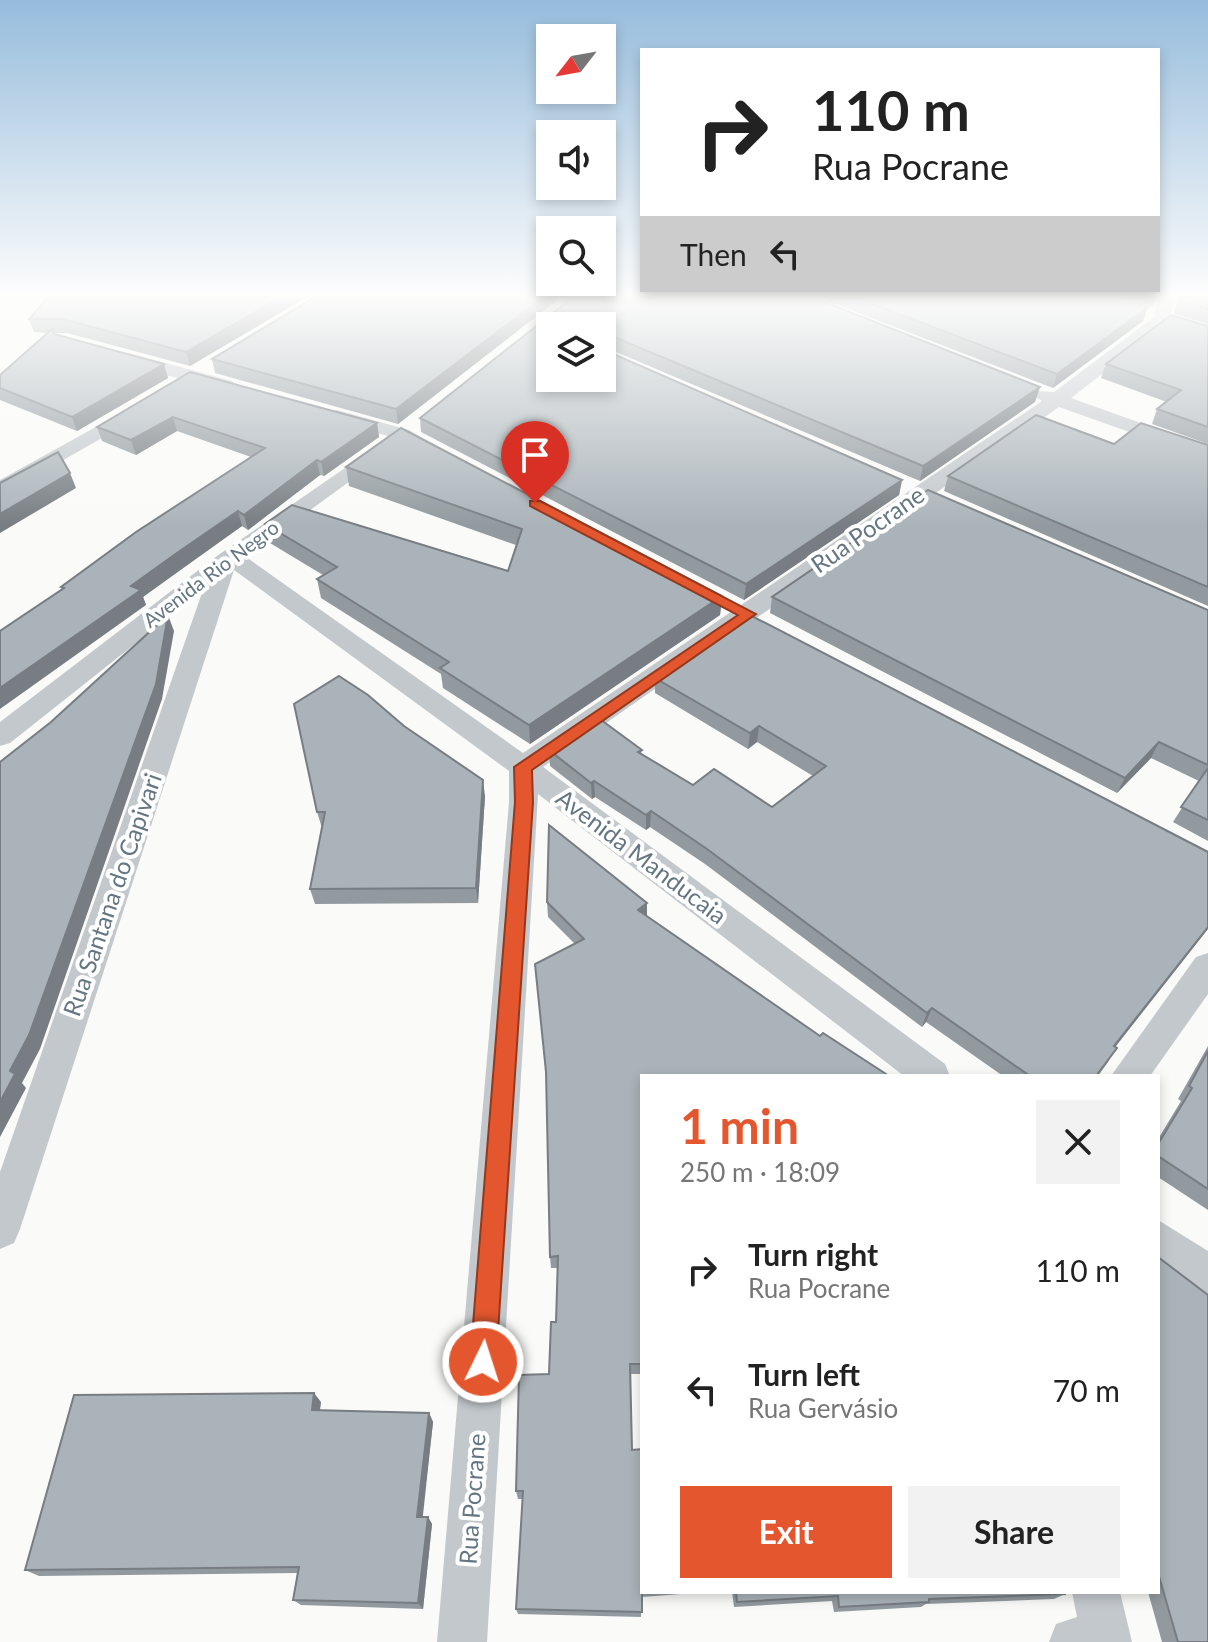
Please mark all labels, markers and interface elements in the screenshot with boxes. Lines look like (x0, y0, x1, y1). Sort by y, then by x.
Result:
north arrow (536, 24, 616, 104)
map controls (536, 24, 616, 392)
text: 110 m (812, 76, 970, 143)
icon: right (680, 80, 784, 184)
button: sound (536, 120, 616, 200)
text: Rua Pocrane (812, 144, 1009, 188)
button: search (536, 216, 616, 296)
icon: left (763, 232, 807, 276)
text: Then (680, 236, 747, 272)
button: layers (536, 312, 616, 392)
pin (501, 421, 569, 503)
icon: arrive (513, 433, 557, 477)
street label: Rua Pocrane (805, 479, 929, 578)
street label: Avenida Rio Negro (138, 514, 283, 632)
street label: Rua Santana do Capivari (56, 769, 167, 1020)
street label: Avenida Manducaia (551, 782, 733, 929)
text: 1 min (680, 1097, 799, 1154)
button: close (1036, 1100, 1120, 1184)
text: 250 m · 18:09 (680, 1156, 840, 1188)
text: Turn right (748, 1236, 878, 1272)
icon: right (680, 1248, 724, 1292)
text: 110 m (1035, 1252, 1120, 1288)
text: Rua Pocrane (748, 1272, 890, 1304)
position arrow (441, 1320, 525, 1404)
text: Turn left (748, 1356, 860, 1392)
icon: left (680, 1368, 724, 1412)
text: 70 m (1053, 1372, 1120, 1408)
text: Rua Gervásio (748, 1392, 898, 1424)
street label: Rua Pocrane (452, 1432, 491, 1565)
button: Exit (680, 1486, 892, 1578)
button: Share (908, 1486, 1120, 1578)

